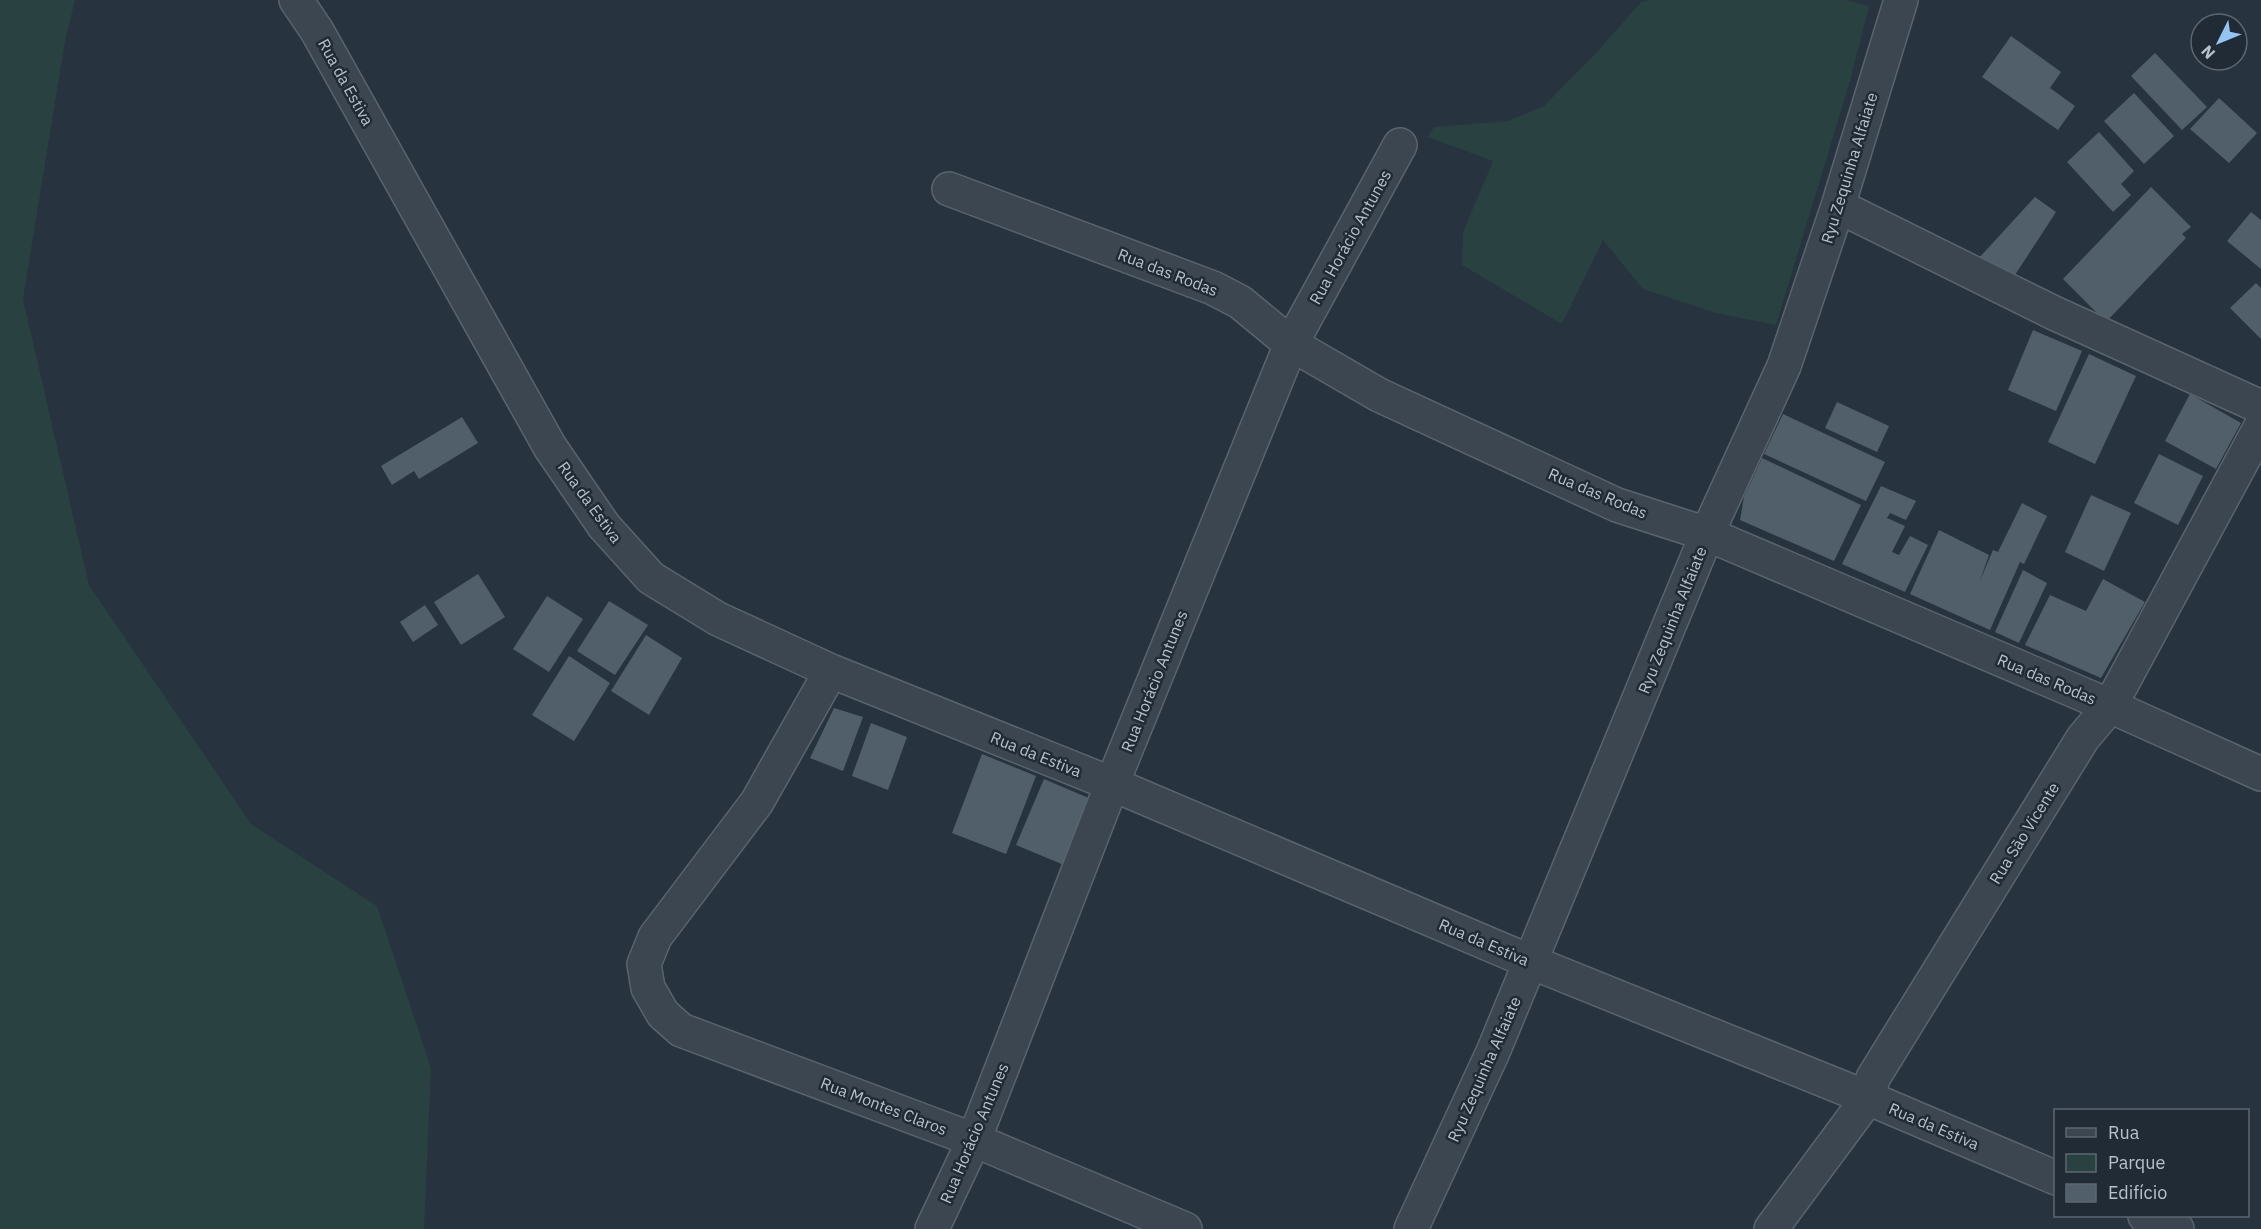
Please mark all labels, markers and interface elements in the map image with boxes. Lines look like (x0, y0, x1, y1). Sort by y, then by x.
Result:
north arrow (2189, 12, 2249, 72)
street label: Rua da Estiva (314, 35, 378, 129)
text: N (2197, 41, 2219, 63)
street label: Ryu Zequinha Alfaiate (1816, 90, 1882, 246)
street label: Rua Horácio Antunes (1305, 166, 1395, 308)
street label: Rua das Rodas (1115, 244, 1221, 300)
street label: Rua da Estiva (554, 457, 627, 547)
street label: Rua das Rodas (1545, 463, 1651, 523)
street label: Ryu Zequinha Alfaiate (1633, 543, 1711, 697)
street label: Rua Horácio Antunes (1116, 607, 1192, 755)
street label: Rua das Rodas (1994, 649, 2100, 709)
street label: Rua da Estiva (988, 727, 1085, 781)
street label: Rua São Vicente (1985, 778, 2063, 888)
street label: Rua da Estiva (1436, 914, 1533, 970)
street label: Ryu Zequinha Alfaiate (1443, 993, 1525, 1145)
street label: Rua Horácio Antunes (935, 1060, 1013, 1206)
street label: Rua Montes Claros (818, 1073, 950, 1139)
street label: Rua da Estiva (1886, 1098, 1983, 1154)
legend (2054, 1109, 2249, 1217)
text: Rua (2108, 1121, 2140, 1144)
text: Parque (2108, 1151, 2166, 1174)
text: Edifício (2108, 1181, 2167, 1204)

